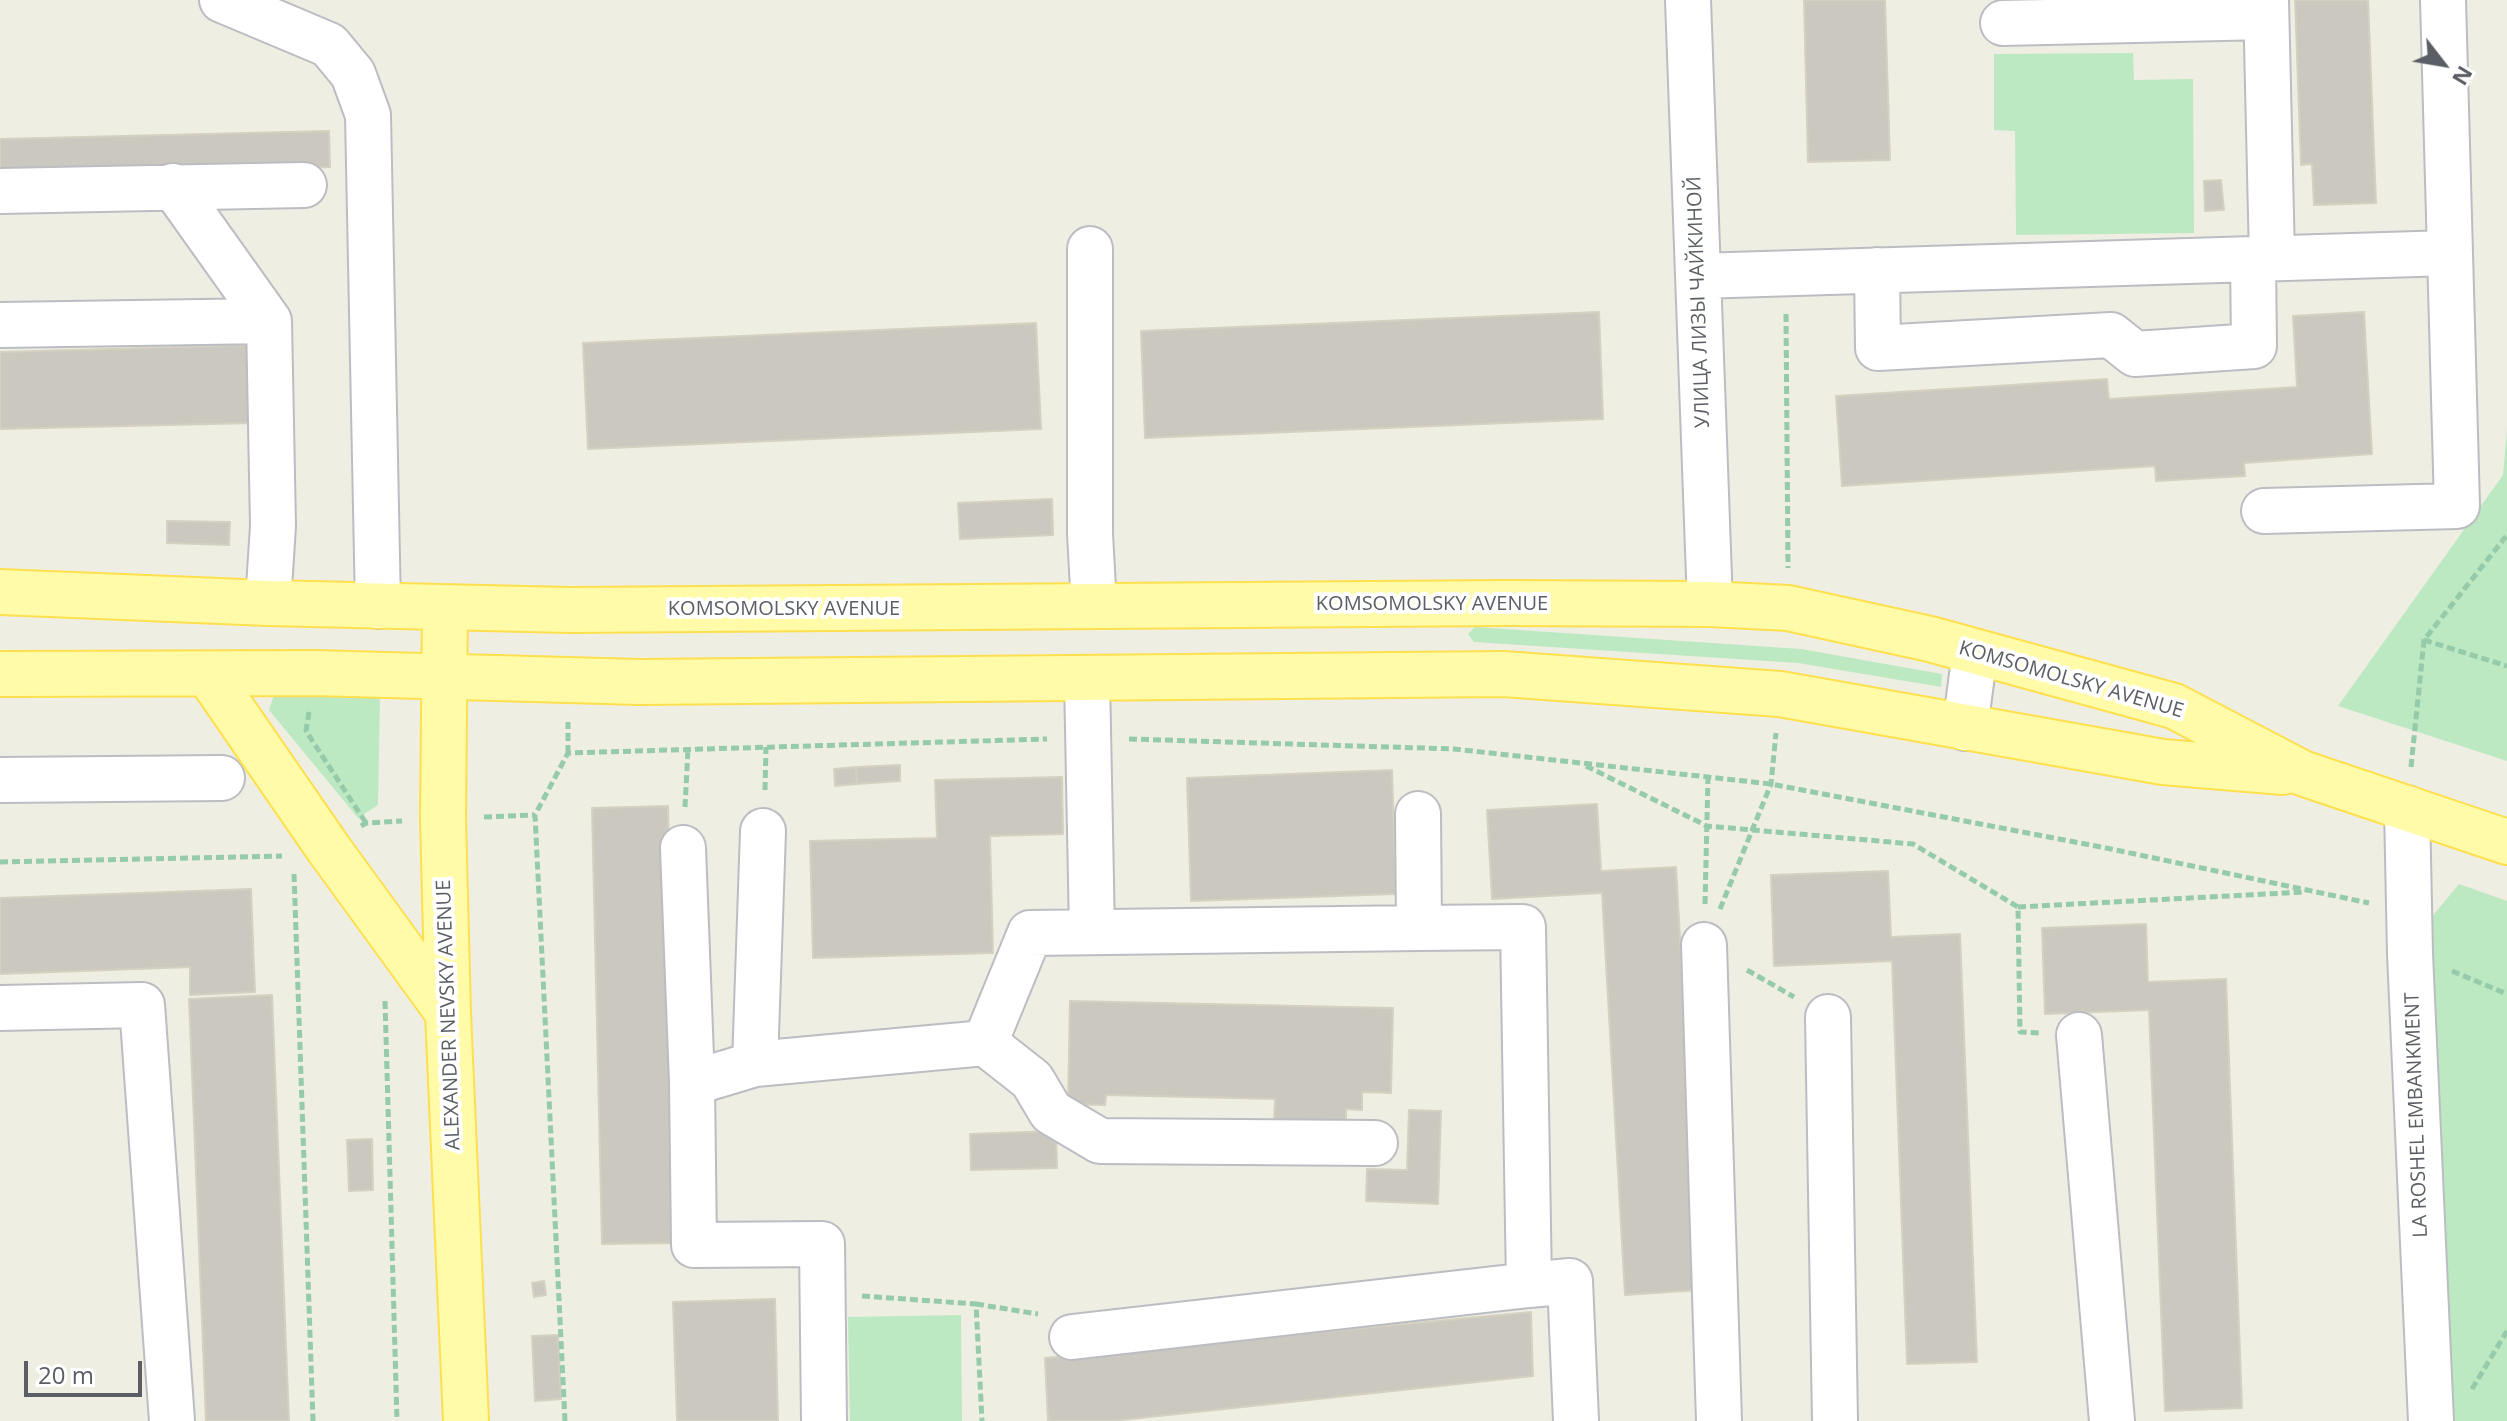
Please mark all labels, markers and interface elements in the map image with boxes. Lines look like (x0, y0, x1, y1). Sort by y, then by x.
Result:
north arrow (2403, 24, 2483, 104)
text: N (2446, 61, 2481, 92)
street label: УЛИЦА ЛИЗЫ ЧАЙКИНОЙ (1683, 176, 1715, 428)
street label: KOMSOMOLSKY AVENUE (1316, 592, 1548, 616)
street label: KOMSOMOLSKY AVENUE (668, 597, 900, 621)
street label: KOMSOMOLSKY AVENUE (1956, 636, 2186, 724)
street label: ALEXANDER NEVSKY AVENUE (432, 879, 466, 1151)
street label: LA ROSHEL EMBANKMENT (2401, 992, 2433, 1238)
scale bar (28, 1345, 146, 1395)
text: 20 m (38, 1358, 94, 1391)

